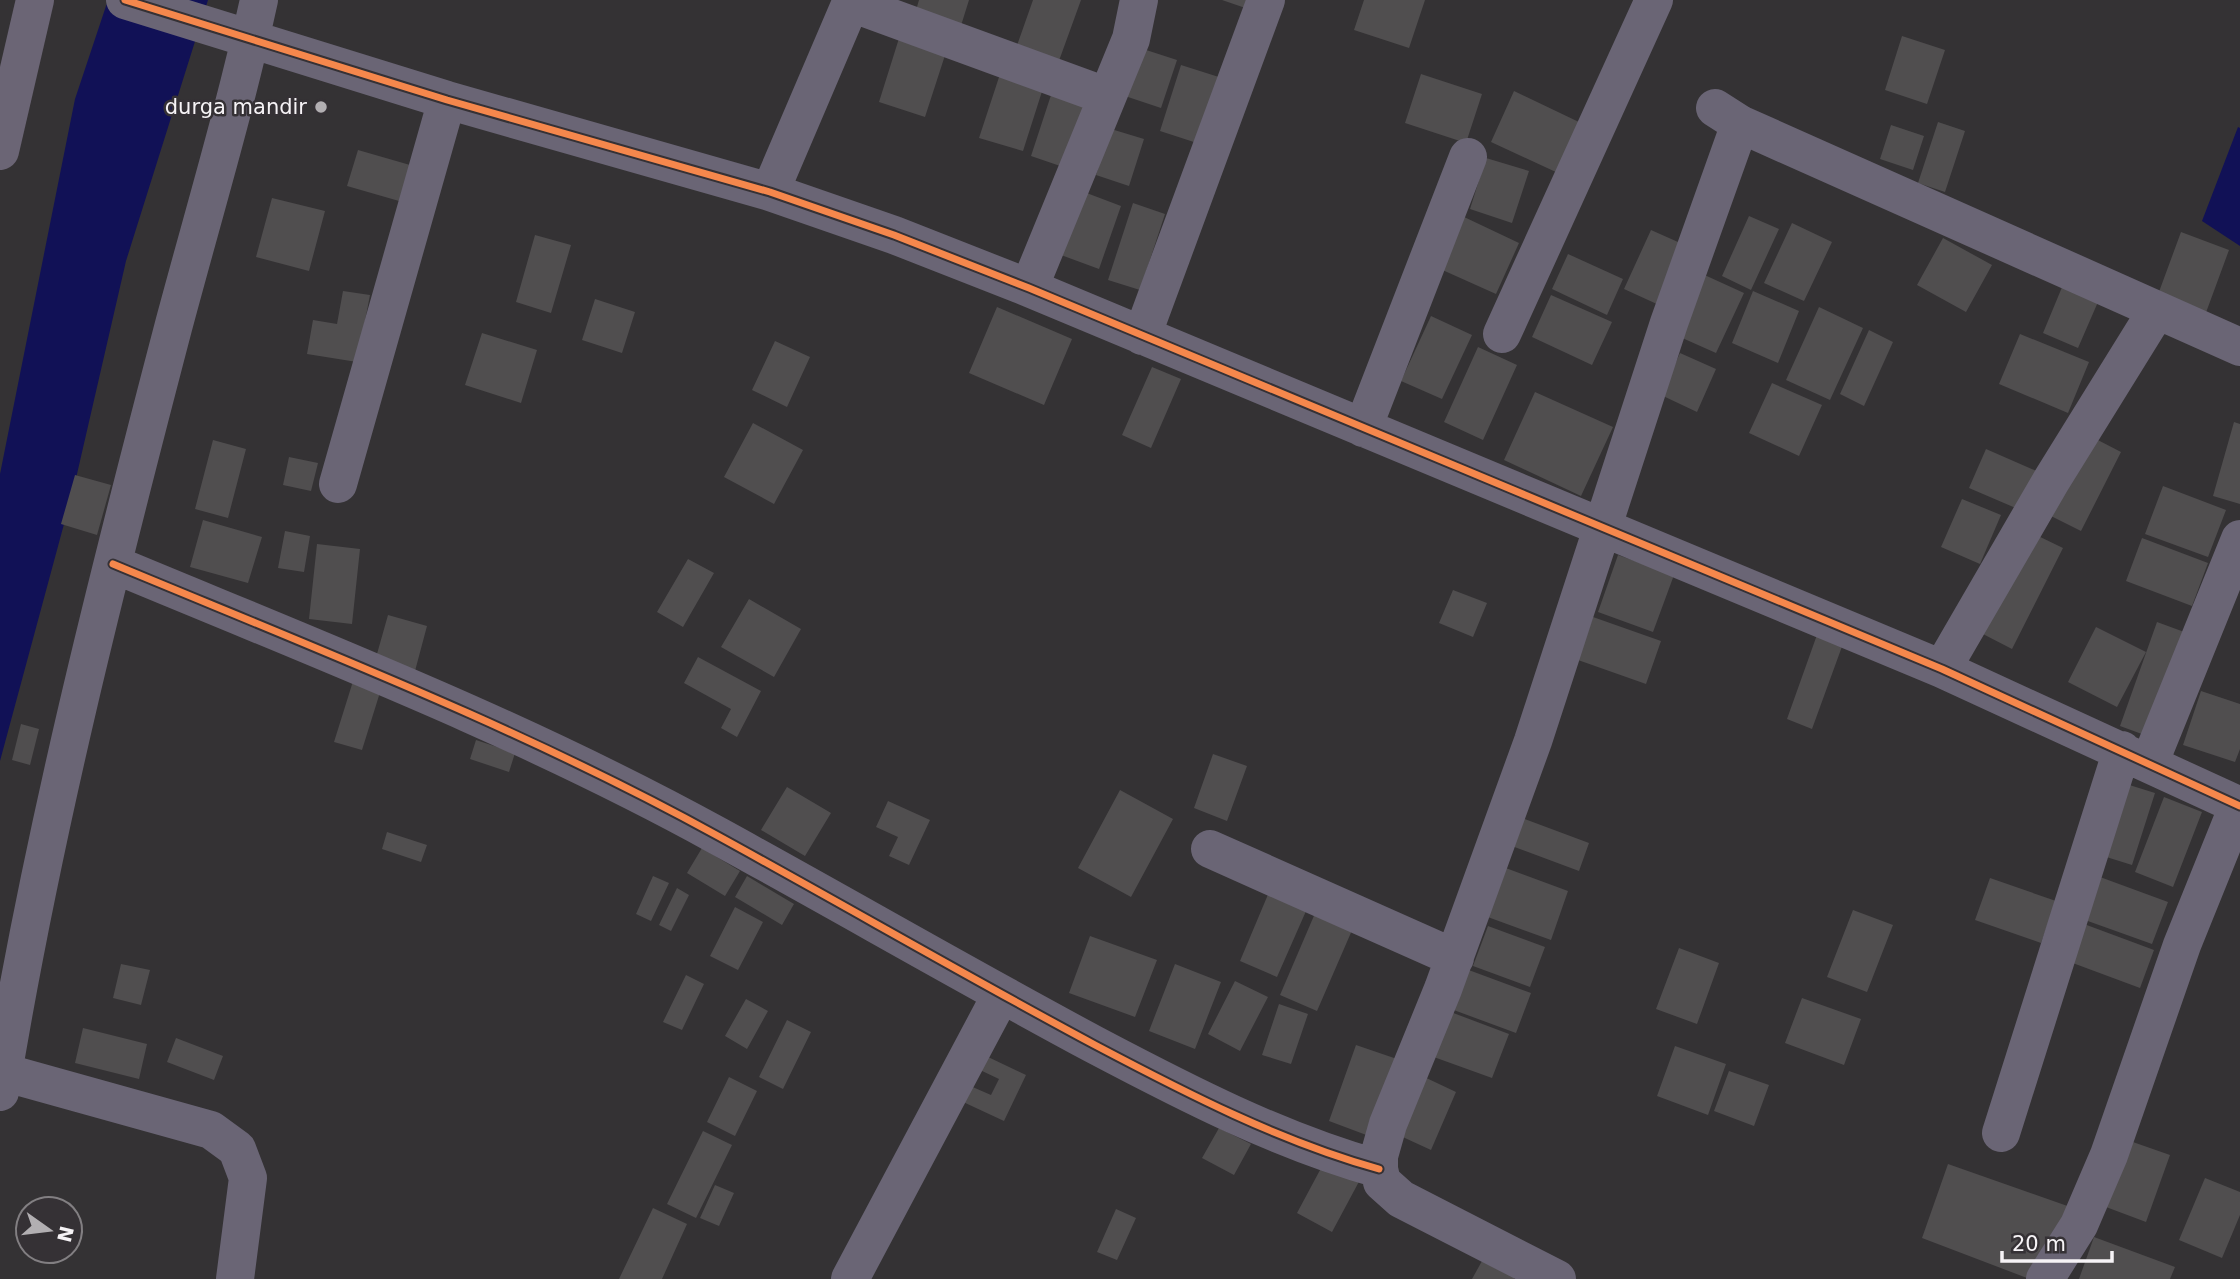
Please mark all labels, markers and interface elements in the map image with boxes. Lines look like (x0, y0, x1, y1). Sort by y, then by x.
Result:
place label: durga mandir (165, 95, 307, 119)
marker: durga mandir (313, 99, 329, 115)
north arrow (14, 1195, 84, 1265)
scale bar (2002, 1220, 2112, 1264)
text: N (53, 1224, 78, 1244)
text: 20 m (2012, 1232, 2066, 1256)

